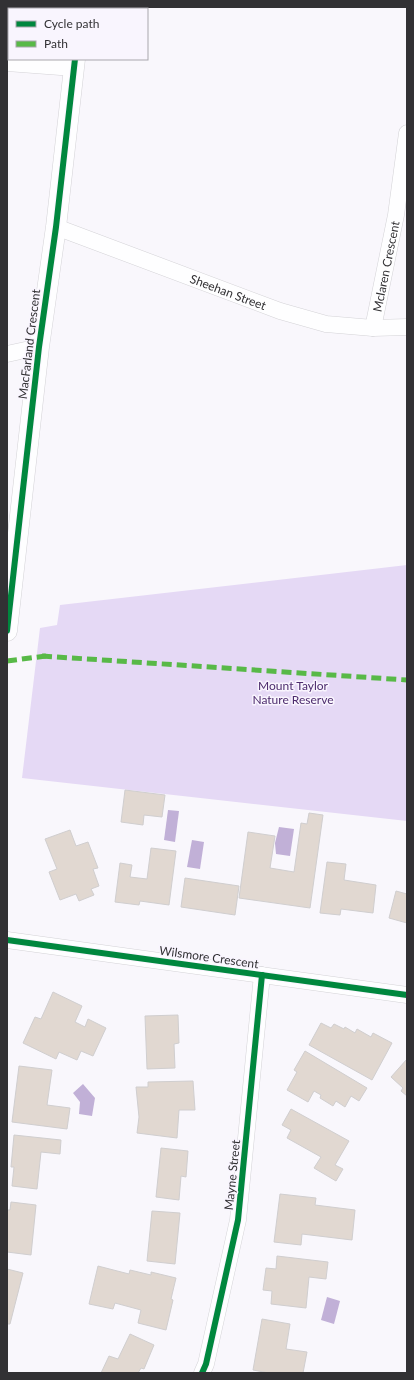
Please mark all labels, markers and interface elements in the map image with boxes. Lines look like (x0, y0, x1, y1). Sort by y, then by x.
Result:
legend (8, 8, 148, 60)
text: Cycle path (44, 16, 99, 31)
text: Path (44, 36, 68, 51)
street label: Mclaren Crescent (369, 219, 402, 313)
street label: Sheehan Street (188, 271, 269, 313)
street label: MacFarland Crescent (15, 287, 43, 400)
park label: Mount Taylor Nature Reserve (252, 678, 334, 707)
street label: Wilsmore Crescent (158, 943, 260, 971)
street label: Mayne Street (221, 1138, 243, 1211)

